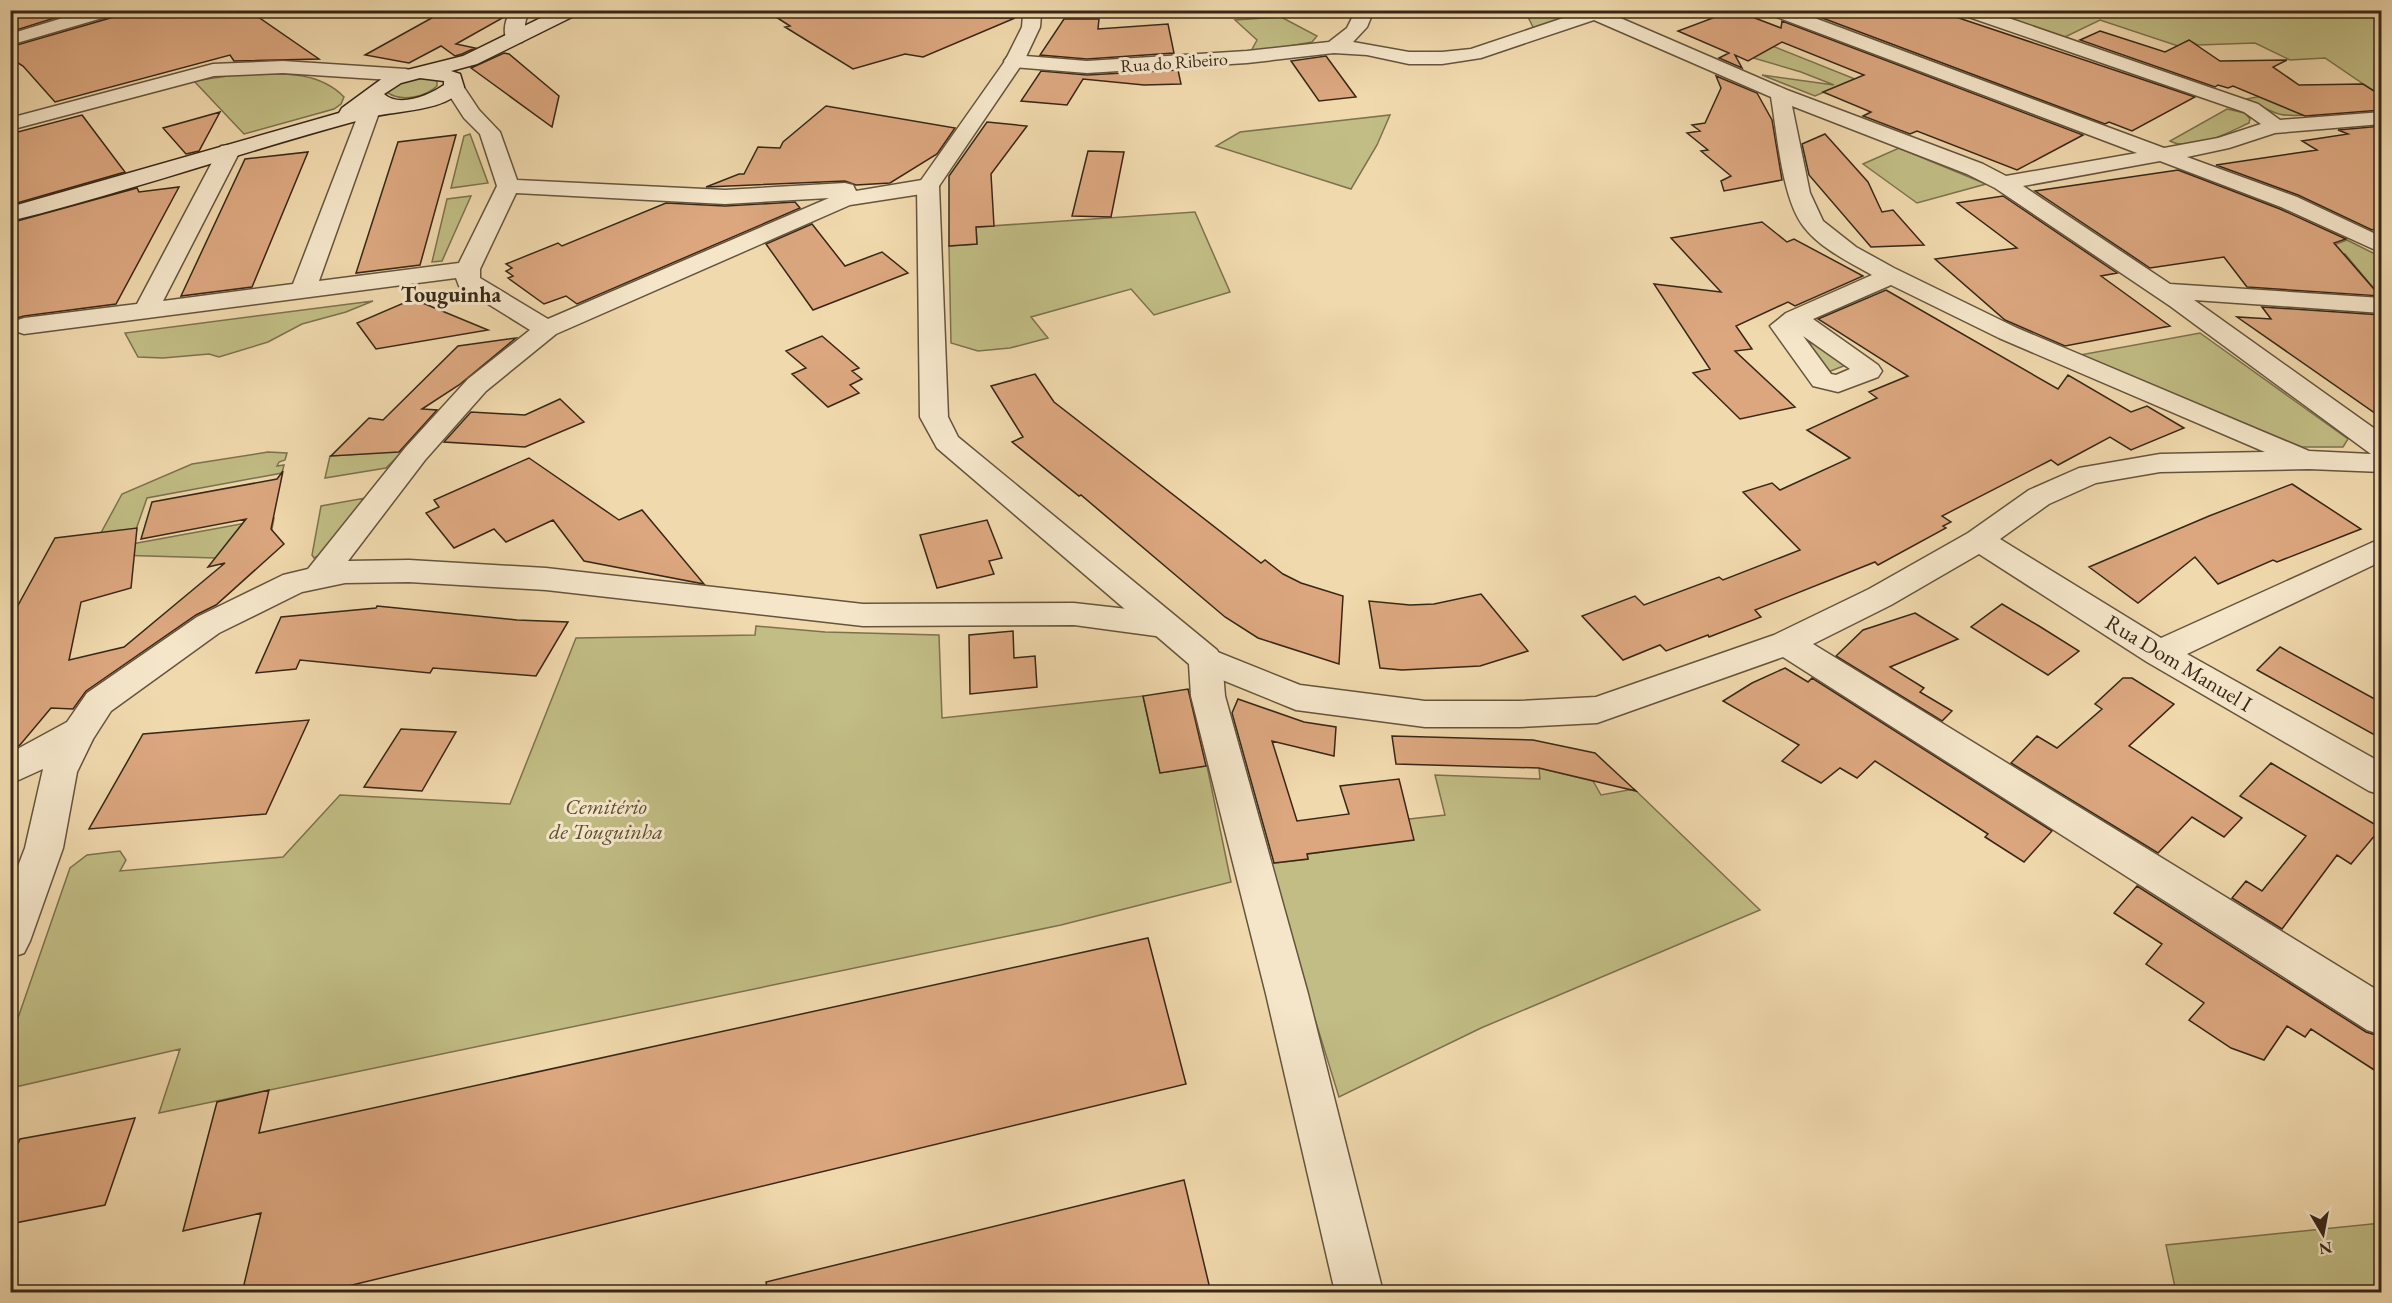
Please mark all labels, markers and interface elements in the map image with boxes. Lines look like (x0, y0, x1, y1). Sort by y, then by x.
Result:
street label: Rua do Ribeiro (1120, 47, 1229, 77)
district label: Touguinha (401, 280, 502, 309)
street label: Rua Dom Manuel I (2100, 608, 2258, 719)
park label: Cemitério de Touguinha (549, 792, 663, 846)
north arrow (2293, 1204, 2353, 1264)
text: N (2317, 1237, 2334, 1260)

